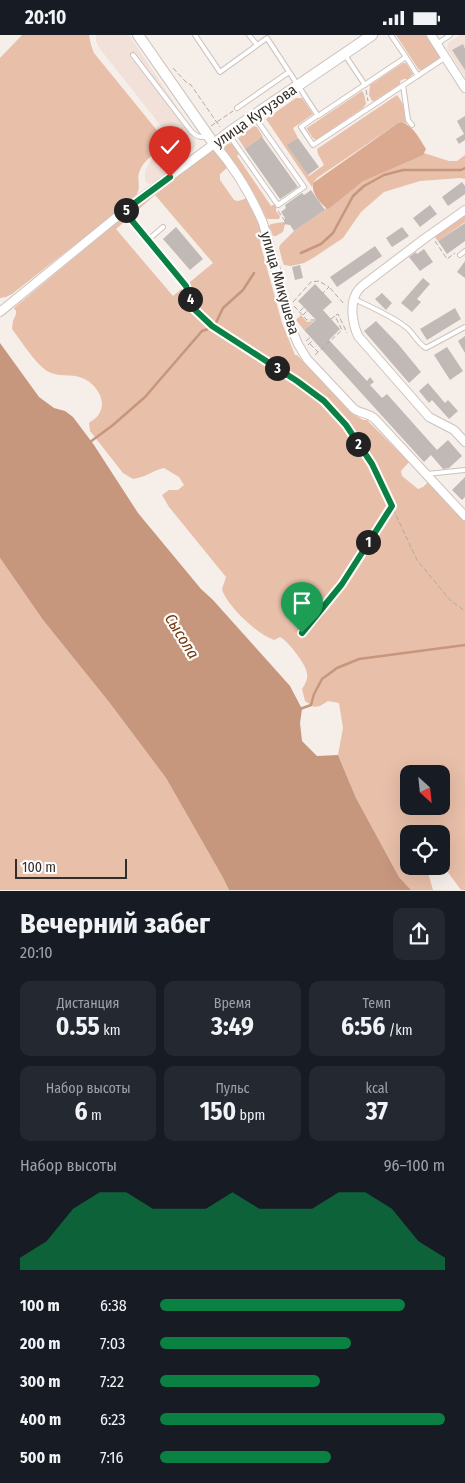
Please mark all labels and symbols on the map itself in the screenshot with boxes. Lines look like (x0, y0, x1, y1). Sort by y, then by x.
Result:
street label: улица Кутузова (210, 81, 300, 151)
pin (149, 126, 191, 177)
pin: 5 (114, 197, 138, 223)
street label: улица Микушева (257, 229, 303, 337)
pin: 4 (178, 287, 202, 311)
pin: 3 (264, 355, 290, 381)
pin: 2 (346, 431, 370, 457)
pin: 1 (356, 529, 380, 555)
pin (281, 582, 323, 633)
water label: Сысола (161, 610, 203, 662)
north arrow (400, 765, 450, 815)
scale bar (15, 856, 128, 879)

